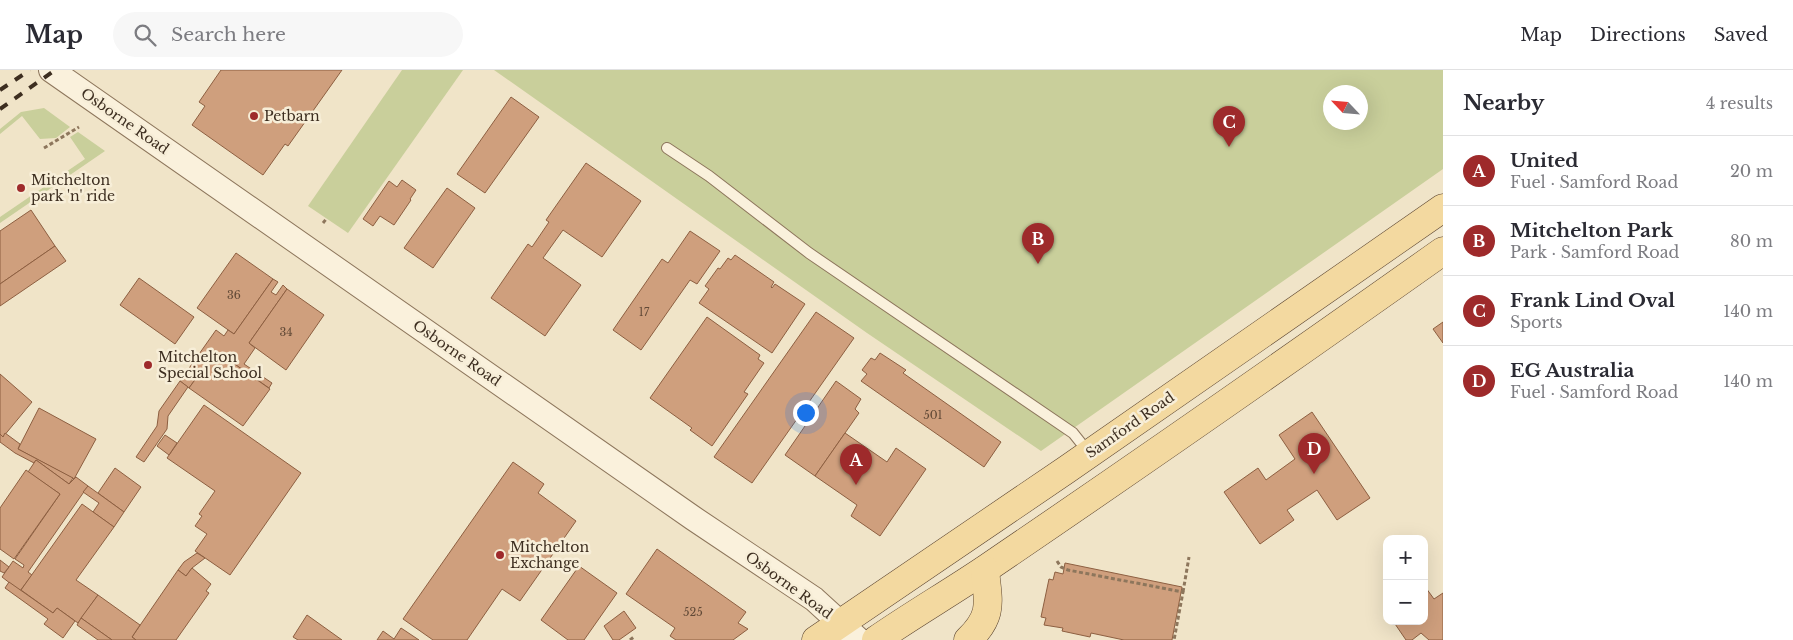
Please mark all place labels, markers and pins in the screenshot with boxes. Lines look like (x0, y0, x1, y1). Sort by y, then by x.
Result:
pin: C (1213, 106, 1245, 147)
place label: Petbarn (264, 107, 320, 125)
marker: Petbarn (248, 110, 260, 122)
place label: Mitchelton park 'n' ride (31, 171, 115, 205)
marker: Mitchelton park 'n' ride (15, 182, 27, 194)
pin: B (1022, 223, 1054, 264)
place label: Mitchelton Special School (158, 348, 263, 382)
marker: Mitchelton Special School (142, 359, 154, 371)
pin: D (1298, 433, 1330, 474)
pin: A (840, 444, 872, 485)
place label: Mitchelton Exchange (510, 538, 589, 572)
marker: Mitchelton Exchange (494, 549, 506, 561)

